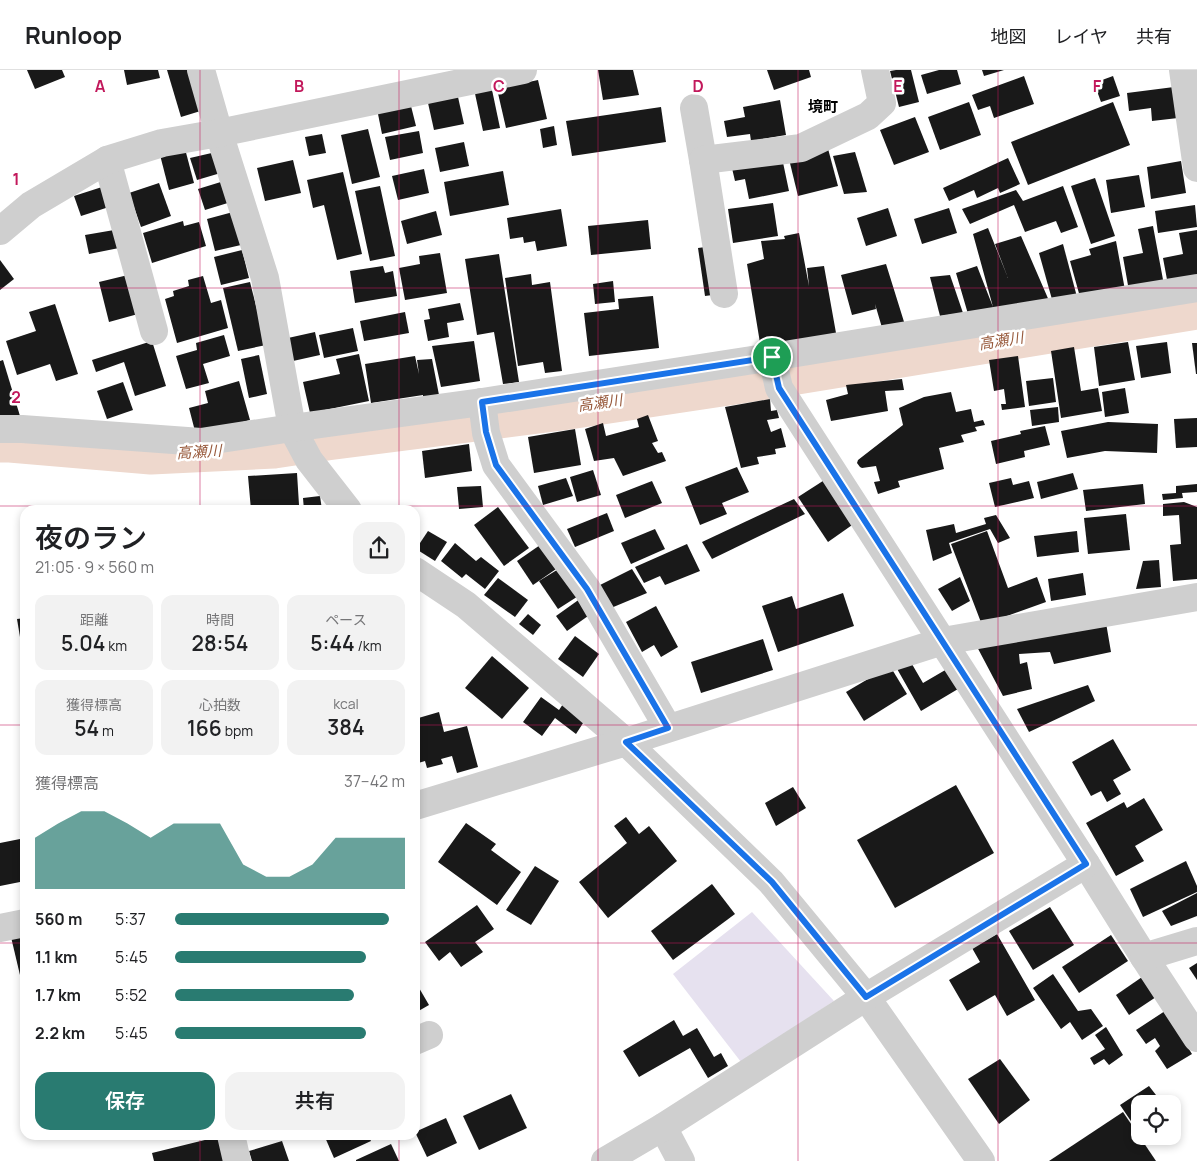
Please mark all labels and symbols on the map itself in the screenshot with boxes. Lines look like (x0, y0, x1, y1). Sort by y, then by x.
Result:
text: A (95, 75, 106, 97)
text: B (294, 75, 304, 97)
text: C (493, 75, 505, 97)
text: D (692, 75, 704, 97)
text: E (893, 75, 903, 97)
text: F (1093, 75, 1102, 97)
district label: 境町 (808, 96, 838, 117)
text: 1 (12, 168, 20, 190)
water label: 高瀬川 (977, 326, 1027, 354)
pin (751, 336, 793, 378)
text: 2 (11, 386, 21, 408)
water label: 高瀬川 (576, 389, 626, 416)
water label: 高瀬川 (176, 440, 224, 463)

